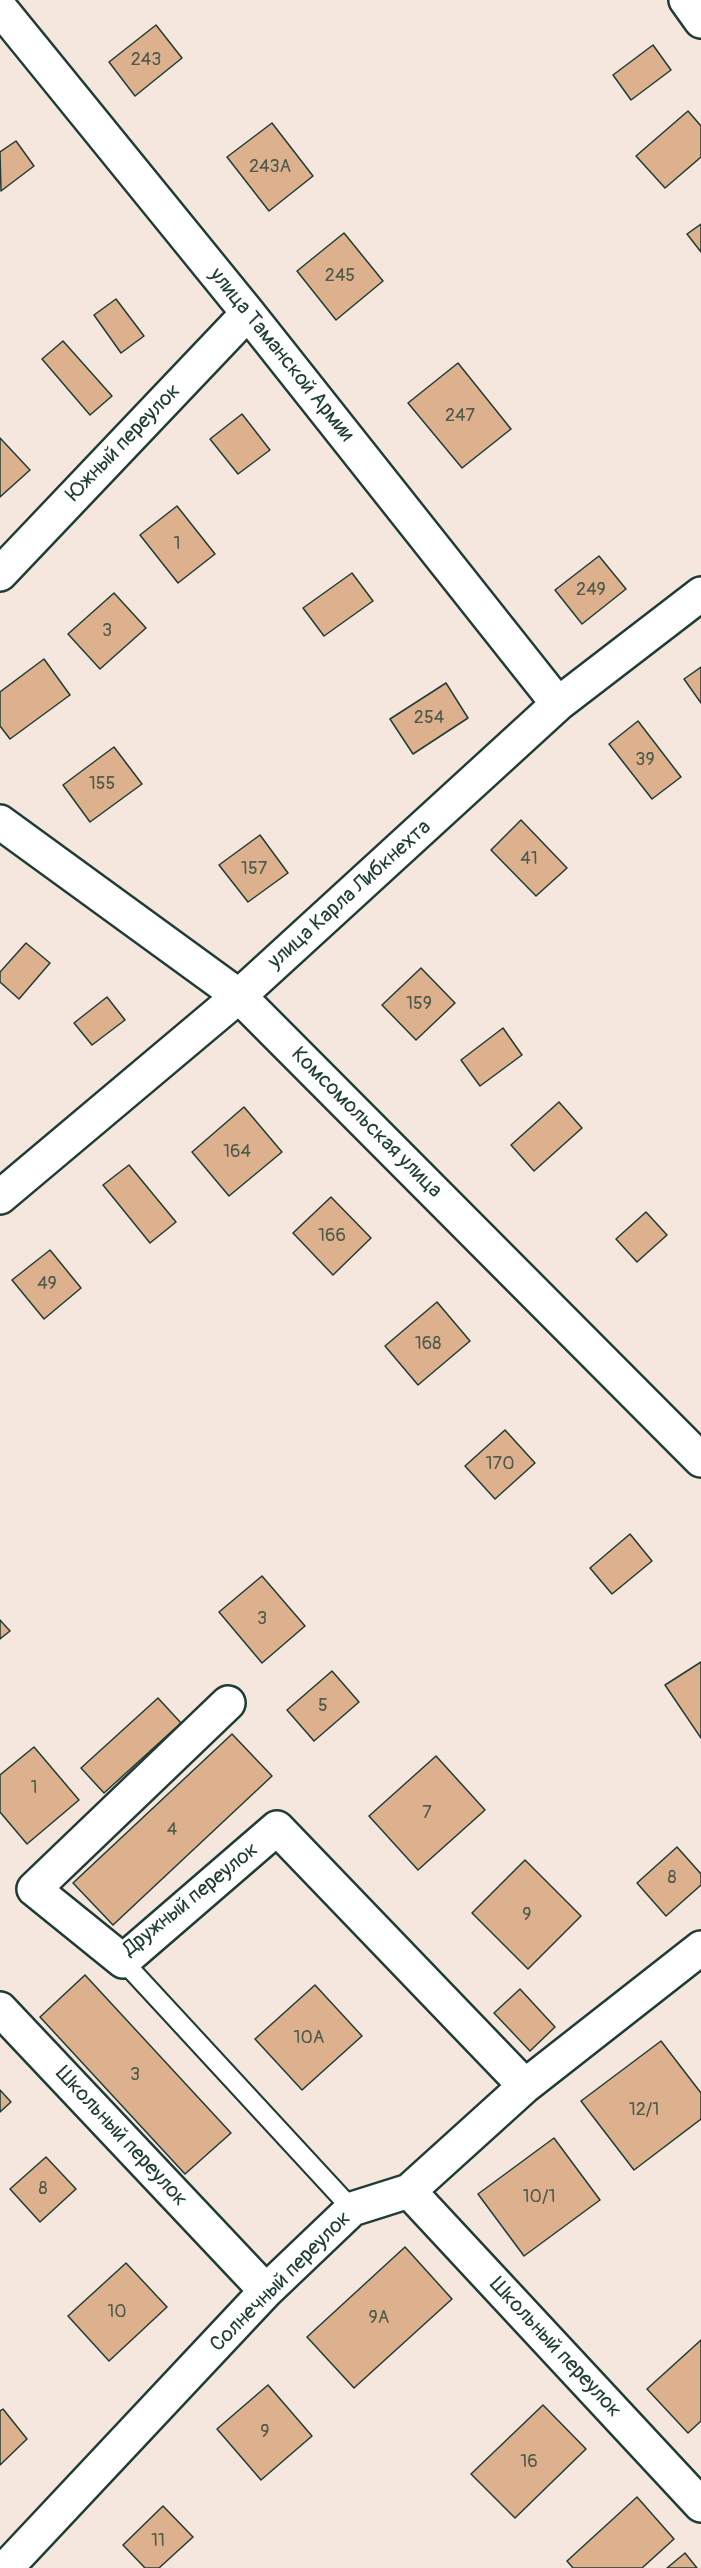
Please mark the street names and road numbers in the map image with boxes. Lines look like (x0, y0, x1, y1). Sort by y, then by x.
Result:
street label: улица Таманской Армии (203, 263, 359, 447)
street label: Южный переулок (62, 379, 186, 507)
street label: улица Карла Либкнехта (263, 815, 437, 975)
street label: Комсомольская улица (285, 1042, 447, 1204)
street label: Дружный переулок (118, 1838, 264, 1962)
street label: Школьный переулок (50, 2062, 192, 2212)
street label: Солнечный переулок (205, 2206, 357, 2358)
street label: Школьный переулок (484, 2273, 626, 2423)

